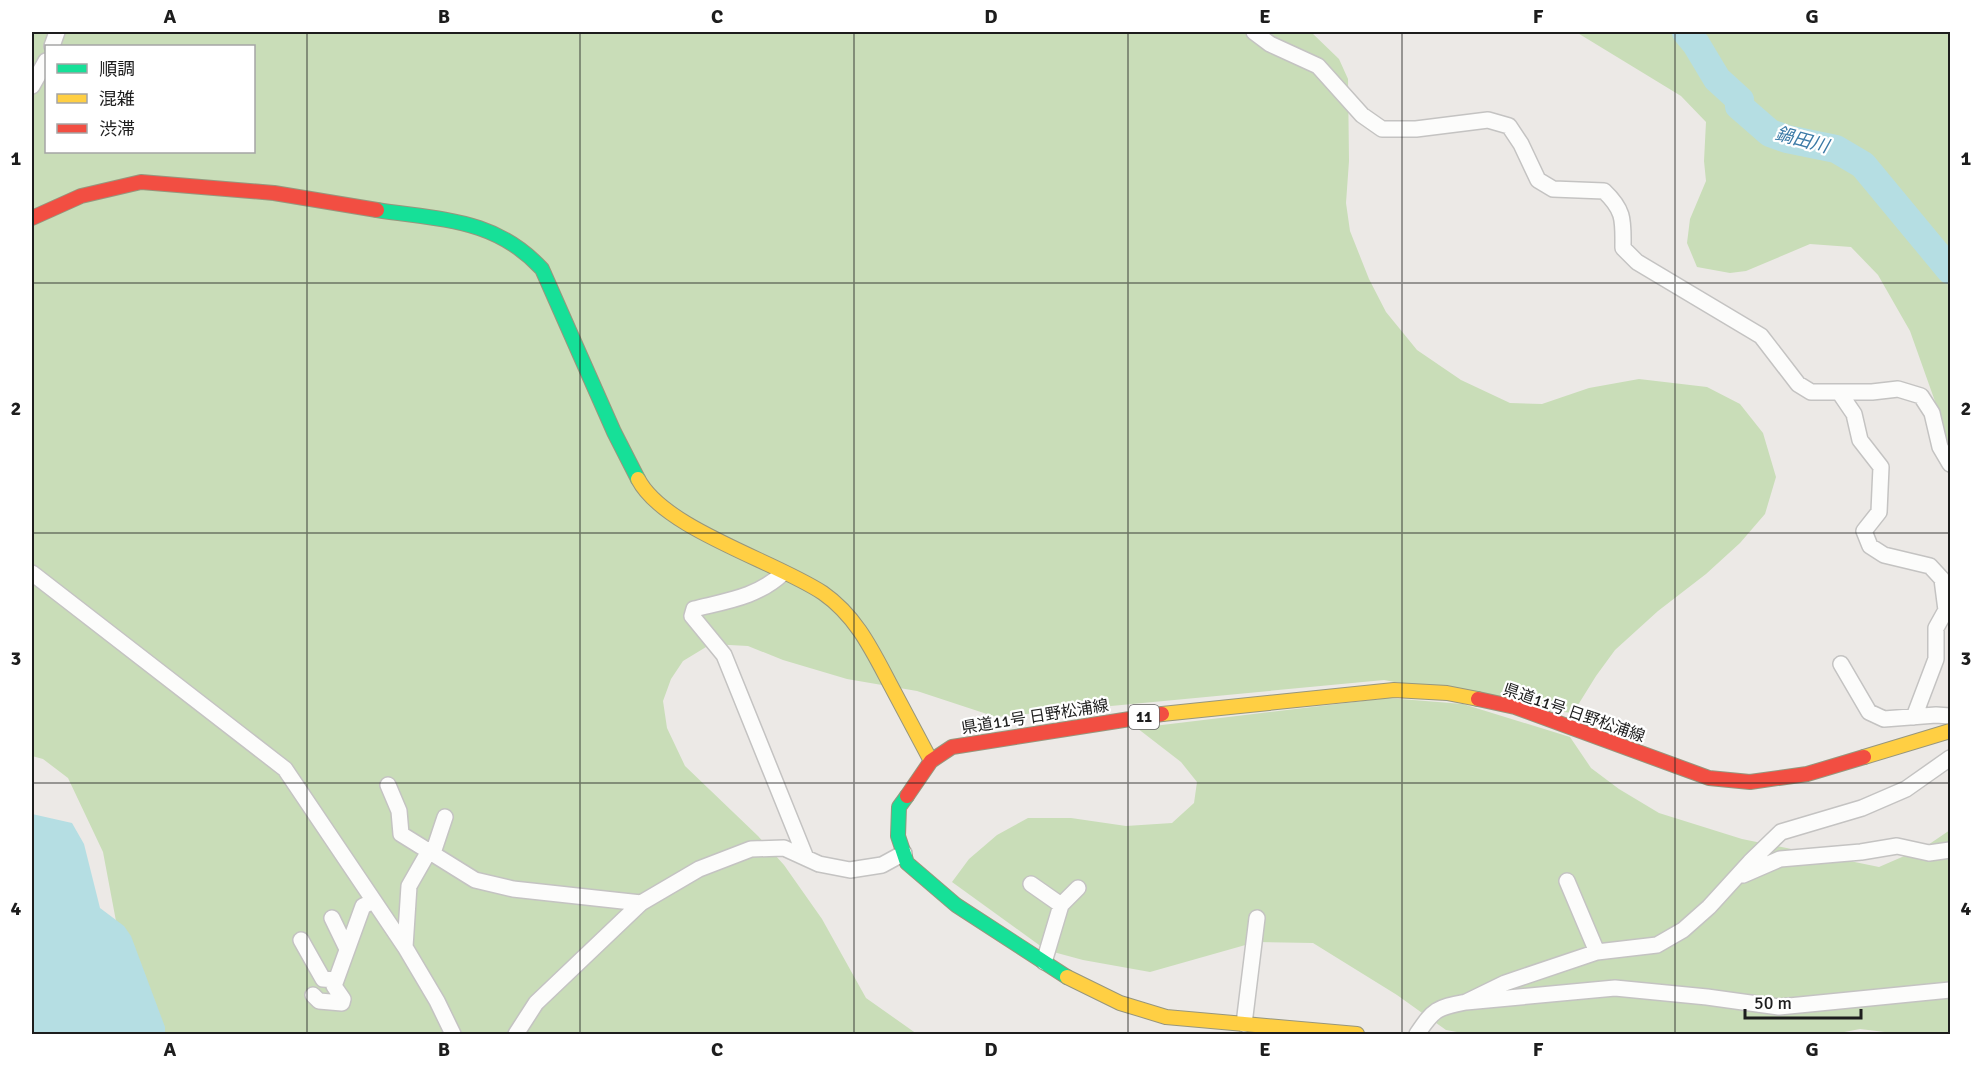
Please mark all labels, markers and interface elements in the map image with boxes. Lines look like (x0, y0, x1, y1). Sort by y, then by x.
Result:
text: A (164, 4, 177, 29)
text: B (438, 4, 450, 29)
text: C (711, 4, 723, 29)
text: D (984, 4, 998, 29)
text: E (1259, 4, 1271, 29)
text: F (1533, 4, 1544, 29)
text: G (1805, 4, 1819, 29)
legend (45, 45, 255, 153)
text: 順調 (99, 58, 135, 80)
text: 混雑 (99, 88, 135, 110)
text: 渋滞 (99, 118, 135, 140)
water label: 鍋田川 (1773, 122, 1833, 158)
text: 1 (11, 146, 22, 171)
text: 1 (1961, 146, 1972, 171)
text: 2 (11, 396, 21, 421)
text: 2 (1961, 396, 1971, 421)
text: 3 (11, 646, 21, 671)
text: 3 (1961, 646, 1971, 671)
street label: 県道11号 日野松浦線 (1500, 679, 1648, 747)
street label: 県道11号 日野松浦線 (960, 695, 1110, 739)
road number: 11 (1129, 705, 1159, 729)
text: 4 (11, 896, 22, 921)
text: 4 (1961, 896, 1972, 921)
scale bar (1745, 982, 1860, 1020)
text: 50 m (1754, 992, 1792, 1014)
text: A (164, 1037, 177, 1062)
text: B (438, 1037, 450, 1062)
text: C (711, 1037, 723, 1062)
text: D (984, 1037, 998, 1062)
text: E (1259, 1037, 1271, 1062)
text: F (1533, 1037, 1544, 1062)
text: G (1805, 1037, 1819, 1062)

